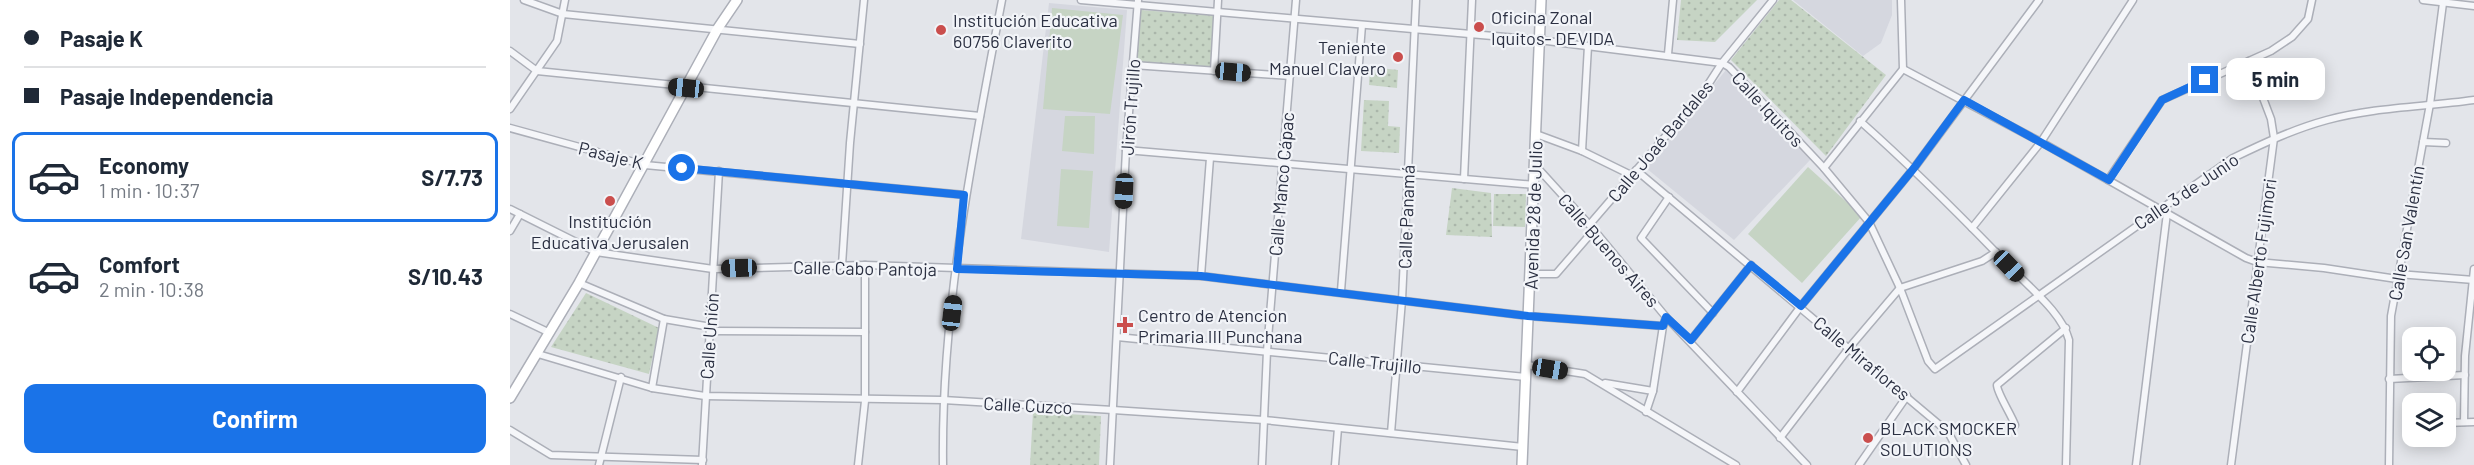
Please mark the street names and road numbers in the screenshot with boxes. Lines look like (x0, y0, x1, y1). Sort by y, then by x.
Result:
street label: Jirón Trujillo (1116, 58, 1144, 156)
street label: Calle Iquitos (1728, 67, 1808, 151)
street label: Calle Joaé Bardales (1603, 76, 1717, 206)
street label: Calle Manco Cápac (1264, 111, 1298, 257)
street label: Pasaje K (576, 136, 646, 174)
street label: Avenida 28 de Julio (1519, 140, 1547, 290)
street label: Calle 3 de Junio (2129, 148, 2243, 234)
street label: Calle San Valentín (2383, 164, 2429, 302)
street label: Calle Panamá (1393, 165, 1419, 269)
street label: Calle Alberto Fujimori (2236, 177, 2280, 345)
street label: Calle Buenos Aires (1554, 189, 1664, 311)
street label: Calle Cabo Pantoja (793, 256, 937, 280)
street label: Calle Unión (695, 292, 723, 380)
street label: Calle Miraflores (1809, 311, 1915, 405)
street label: Calle Trujillo (1327, 346, 1423, 378)
street label: Calle Cuzco (983, 392, 1073, 418)

